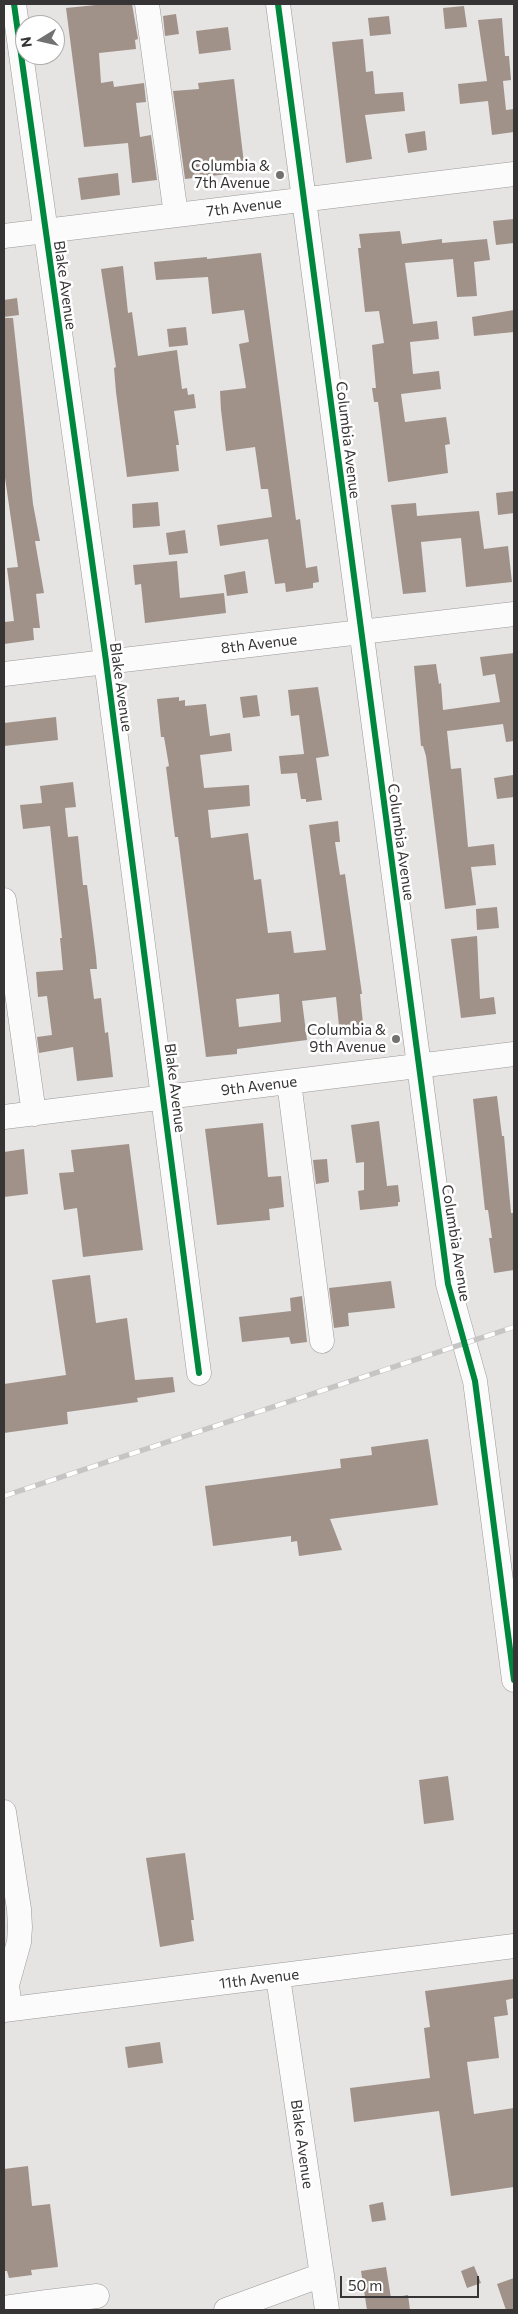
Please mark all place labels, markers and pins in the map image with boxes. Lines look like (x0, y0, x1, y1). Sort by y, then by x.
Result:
place label: Columbia & 7th Avenue (191, 157, 270, 192)
marker: Columbia & 7th Avenue (274, 169, 286, 181)
place label: Columbia & 9th Avenue (307, 1021, 386, 1056)
marker: Columbia & 9th Avenue (390, 1033, 402, 1045)

